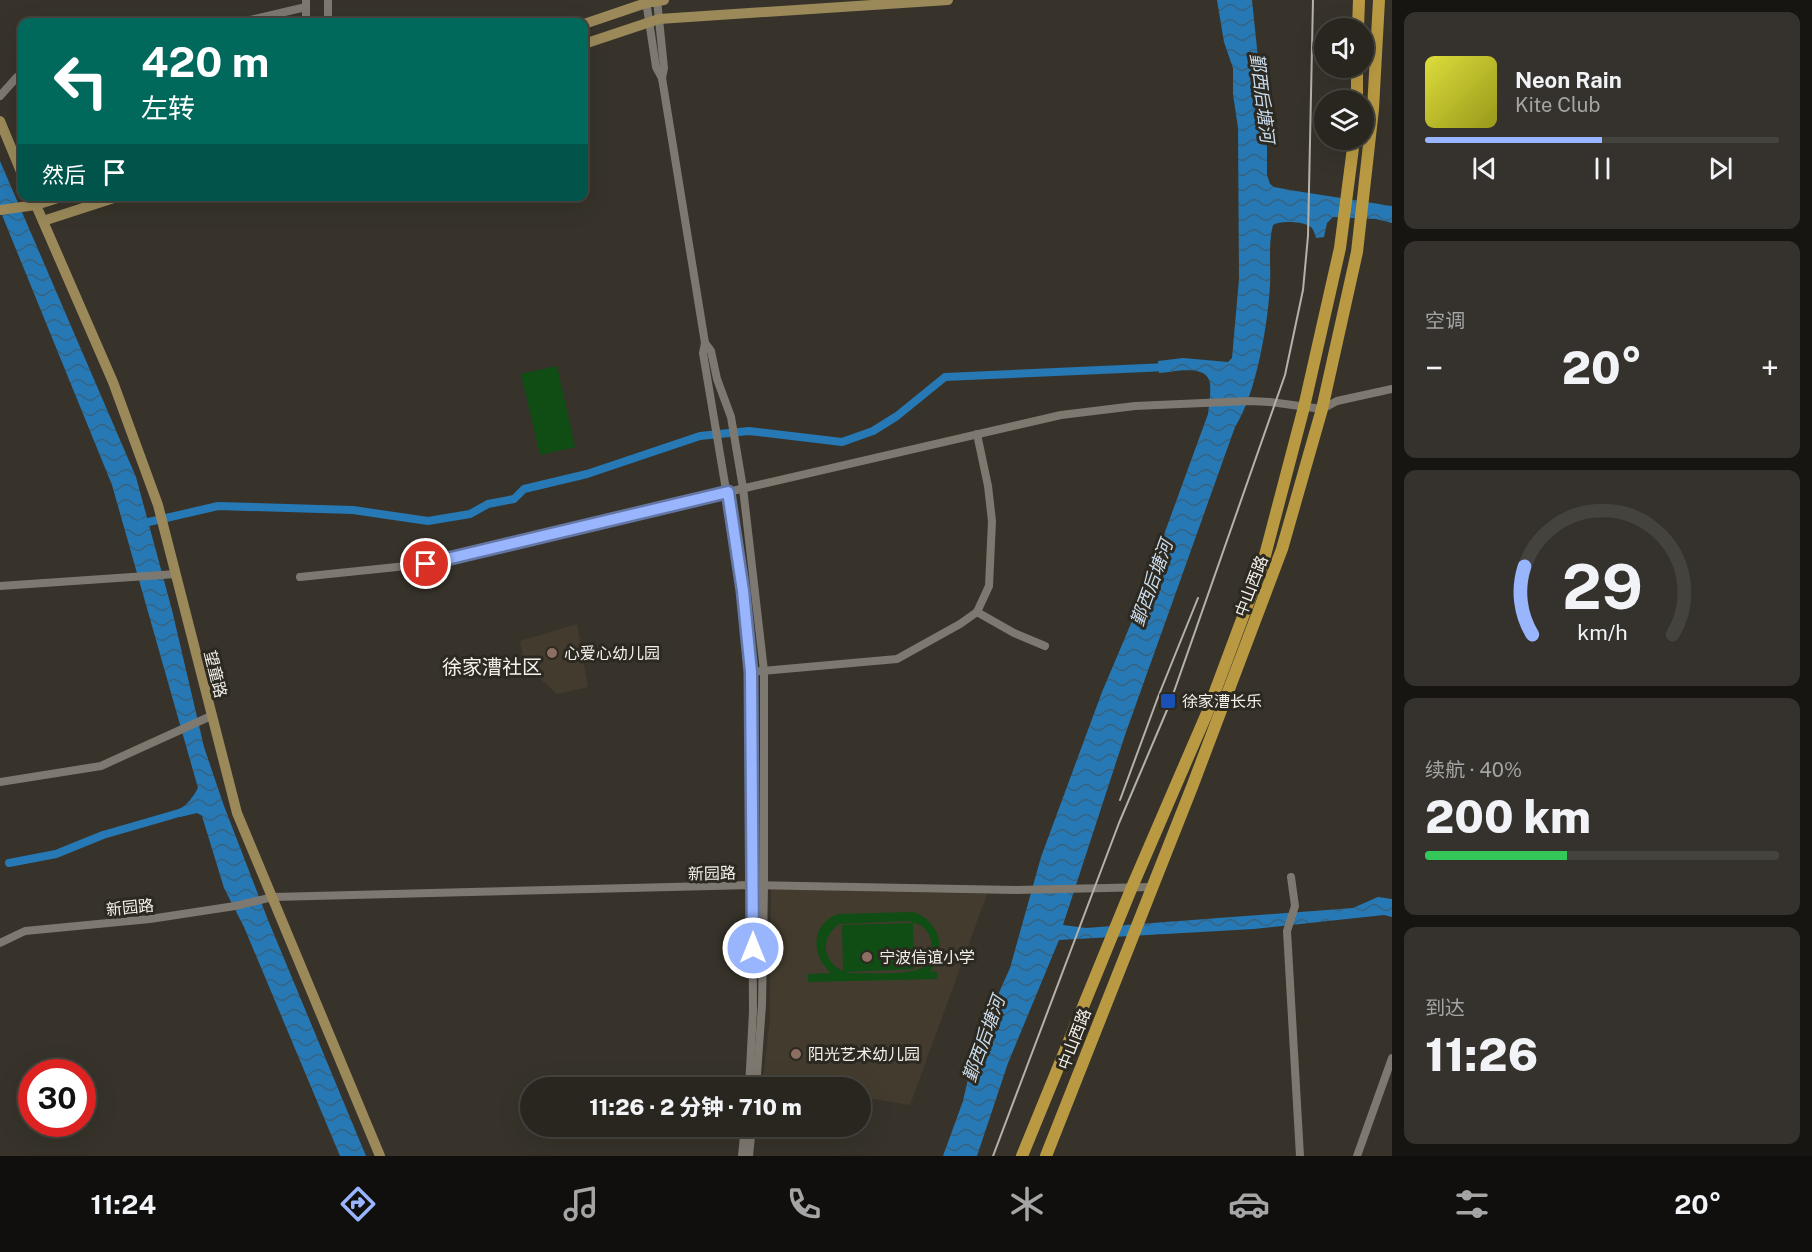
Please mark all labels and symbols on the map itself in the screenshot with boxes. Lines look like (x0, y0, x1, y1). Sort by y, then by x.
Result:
water label: 鄞西后塘河 (1247, 52, 1279, 147)
water label: 鄞西后塘河 (1126, 534, 1178, 629)
pin (400, 538, 451, 589)
street label: 中山西路 (1231, 553, 1272, 619)
place label: 心爱心幼儿园 (564, 644, 660, 663)
marker: 心爱心幼儿园 (545, 646, 559, 660)
street label: 望童路 (200, 649, 231, 700)
district label: 徐家漕社区 (442, 655, 542, 679)
marker: 徐家漕长乐 (1159, 692, 1177, 710)
place label: 徐家漕长乐 (1182, 692, 1262, 711)
street label: 新园路 (688, 864, 736, 883)
street label: 新园路 (105, 896, 155, 919)
position arrow (721, 916, 785, 980)
place label: 宁波信谊小学 (879, 948, 975, 967)
marker: 宁波信谊小学 (860, 950, 874, 964)
water label: 鄞西后塘河 (958, 990, 1010, 1085)
street label: 中山西路 (1054, 1006, 1095, 1072)
place label: 阳光艺术幼儿园 (808, 1045, 920, 1064)
marker: 阳光艺术幼儿园 (789, 1047, 803, 1061)
speed limit sign: 30 (18, 1059, 96, 1137)

